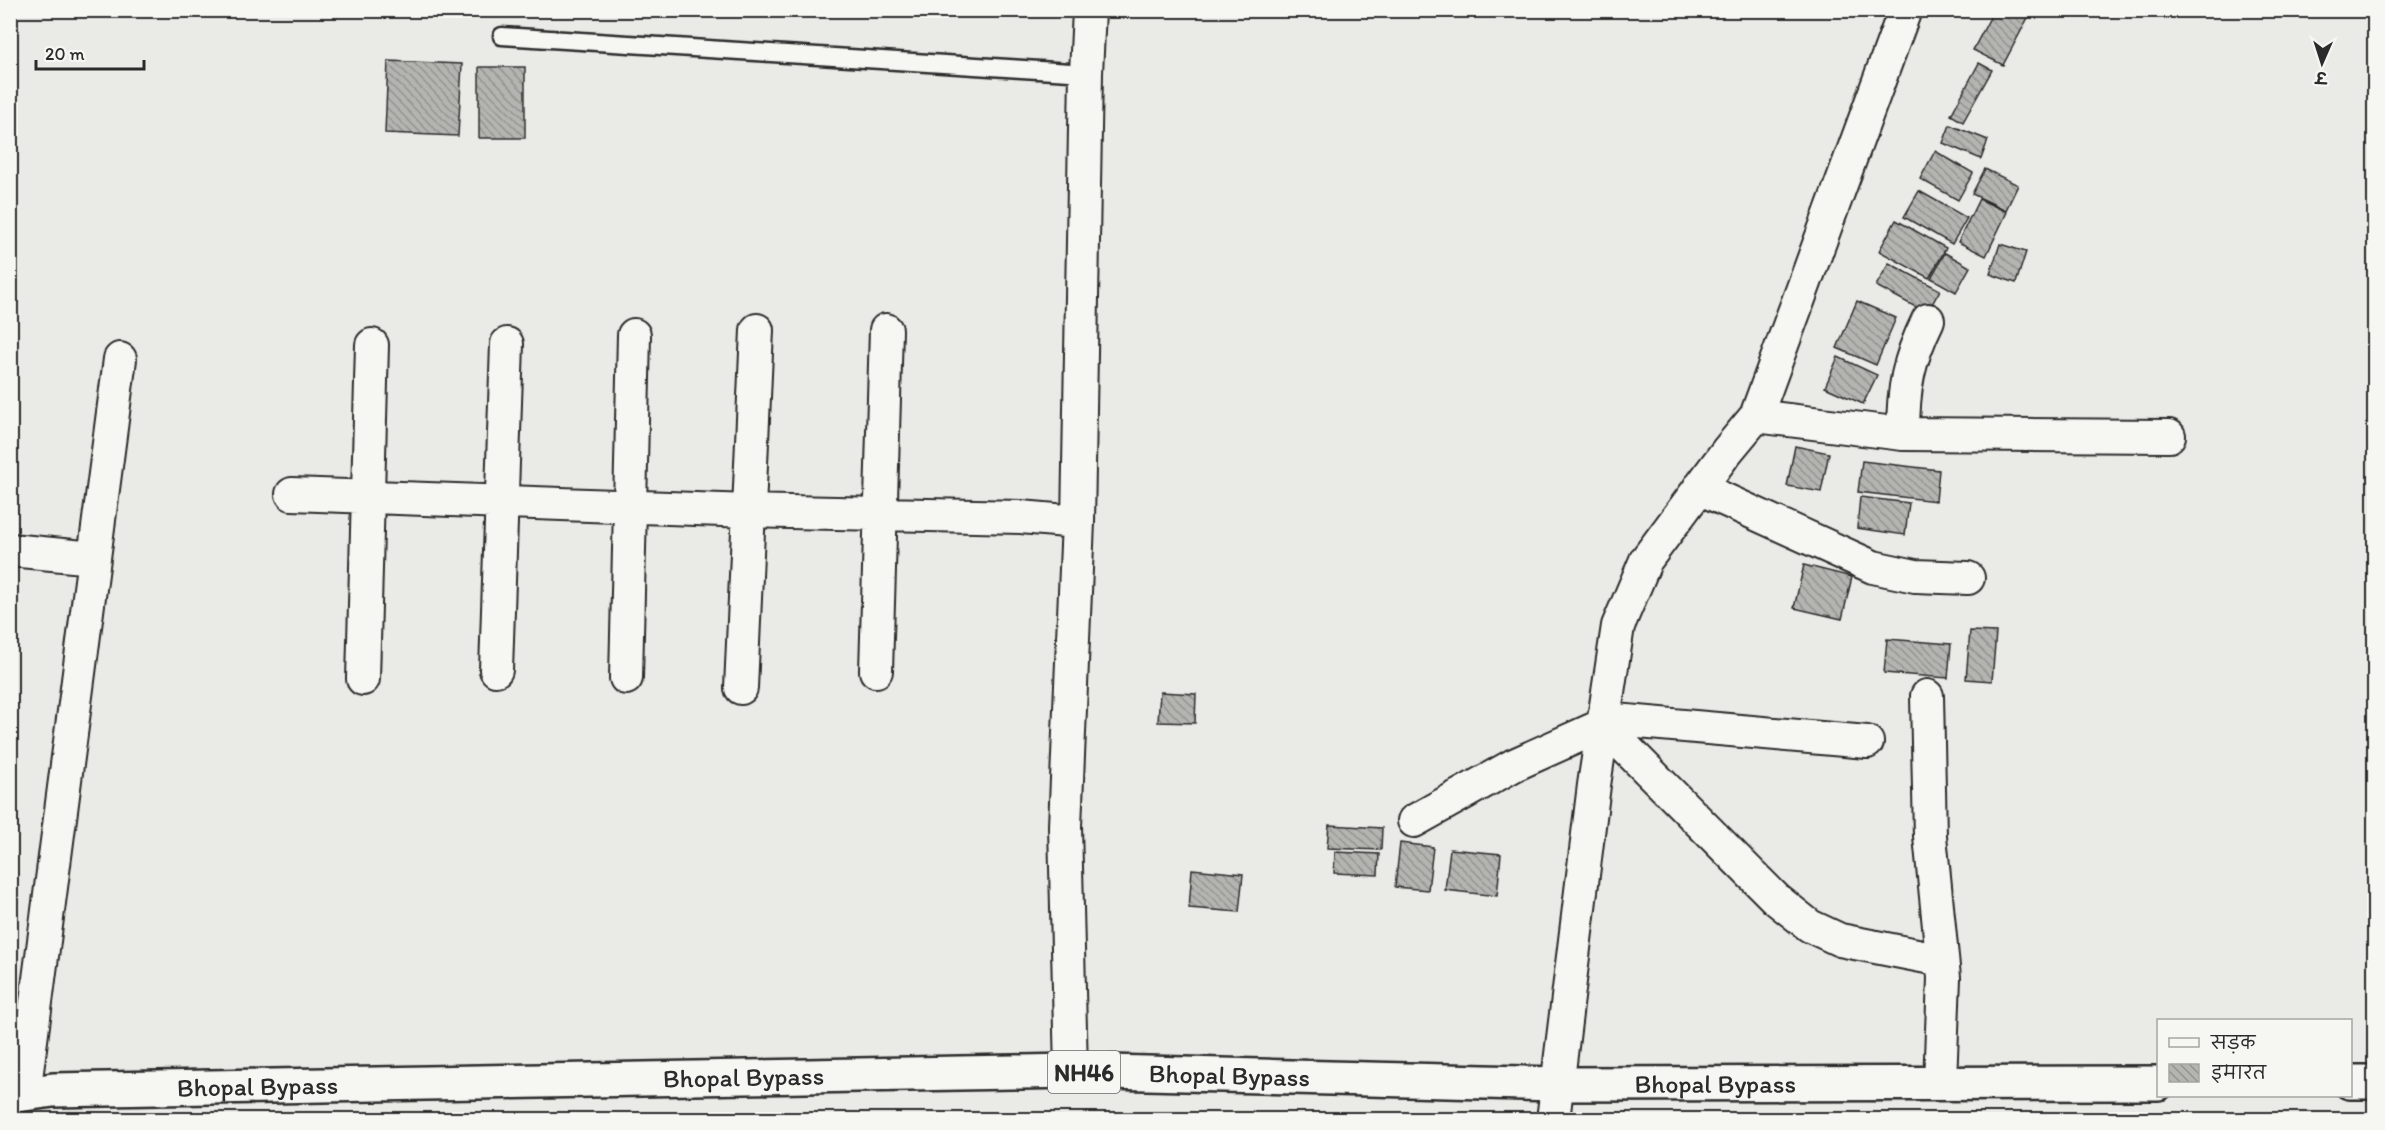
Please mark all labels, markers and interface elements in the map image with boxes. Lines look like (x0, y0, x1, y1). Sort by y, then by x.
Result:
scale bar (36, 33, 144, 71)
north arrow (2292, 33, 2352, 93)
text: 20 m (45, 43, 85, 65)
text: उ (2314, 68, 2329, 87)
legend (2157, 1019, 2352, 1097)
text: सड़क (2210, 1032, 2256, 1054)
road number: NH46 (1048, 1051, 1120, 1093)
street label: Bhopal Bypass (1148, 1057, 1310, 1093)
street label: Bhopal Bypass (662, 1060, 824, 1095)
text: इमारत (2211, 1062, 2267, 1084)
street label: Bhopal Bypass (1634, 1068, 1796, 1100)
street label: Bhopal Bypass (177, 1069, 339, 1104)

